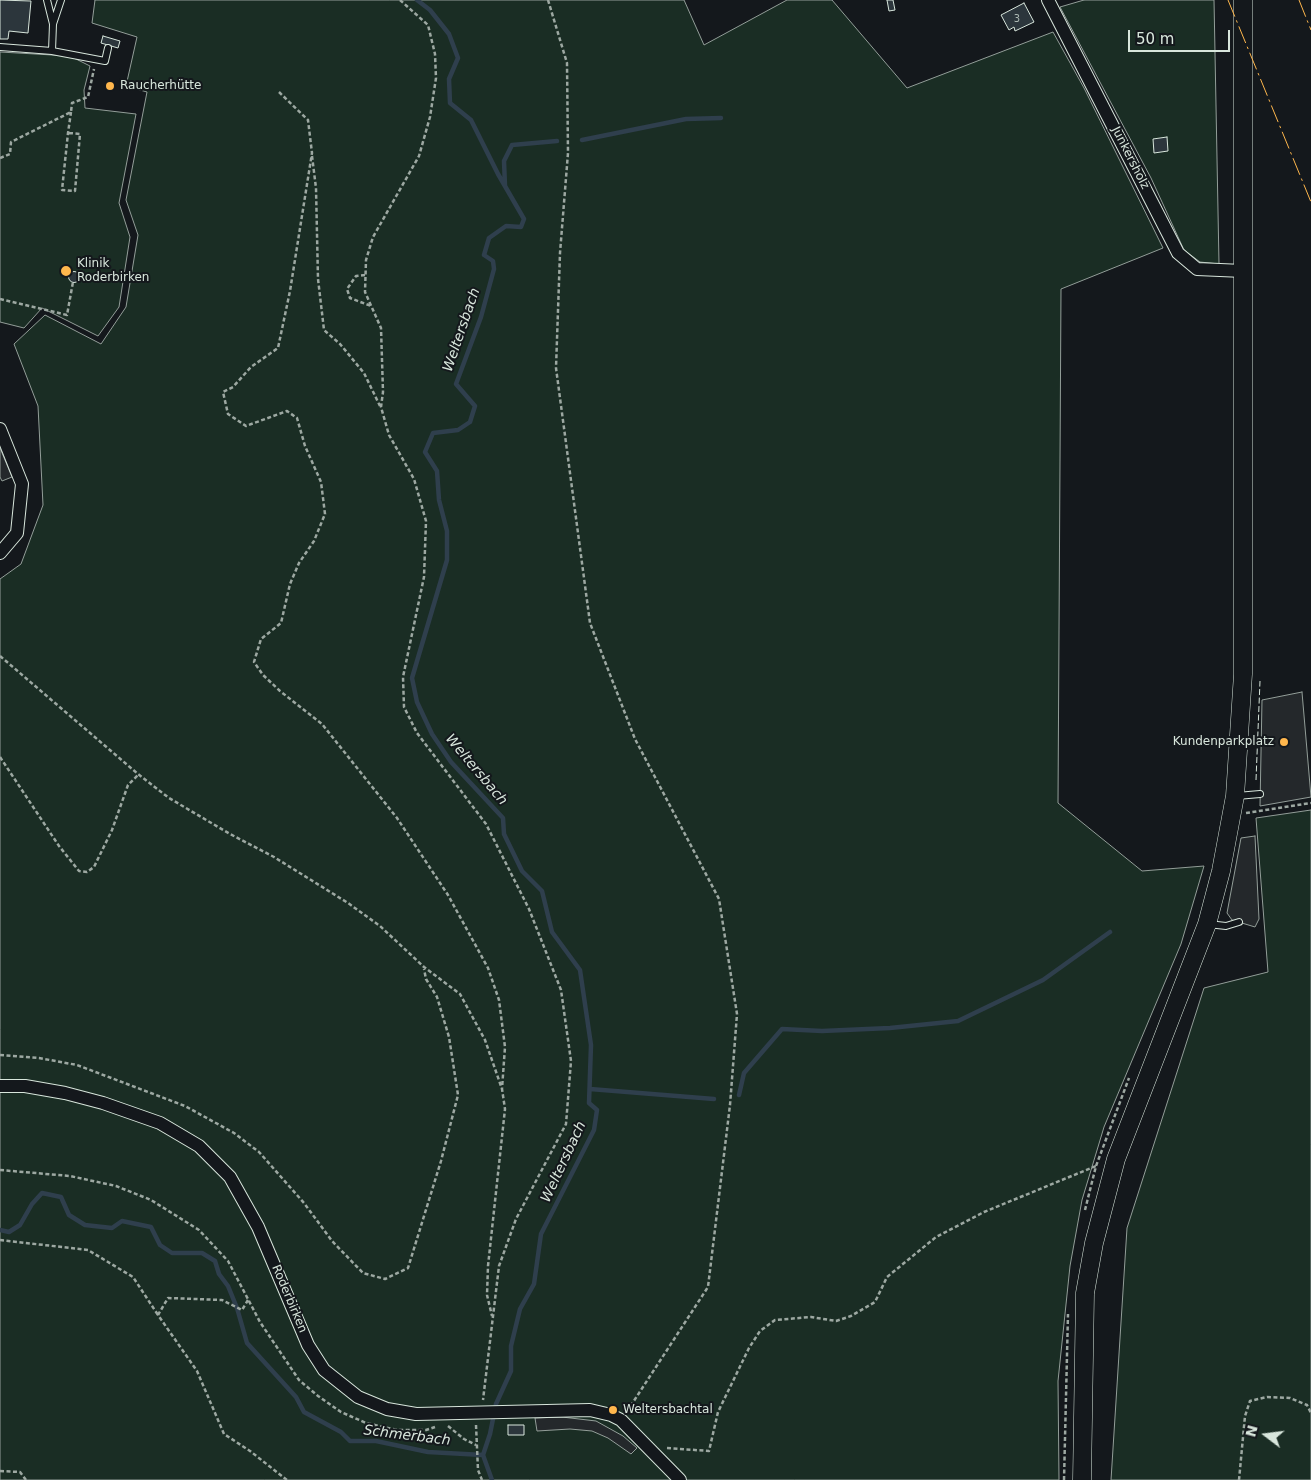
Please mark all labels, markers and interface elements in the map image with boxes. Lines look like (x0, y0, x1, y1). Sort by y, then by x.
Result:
house number: 3 (1014, 13, 1020, 25)
scale bar (1131, 20, 1234, 52)
text: 50 m (1136, 30, 1174, 48)
place label: Raucherhütte (120, 79, 201, 93)
marker: Raucherhütte (104, 80, 116, 92)
street label: Junkersholz (1108, 124, 1152, 192)
place label: Klinik Roderbirken (77, 257, 149, 285)
marker: Klinik Roderbirken (59, 264, 73, 278)
water label: Weltersbach (440, 286, 484, 374)
water label: Weltersbach (441, 731, 511, 809)
place label: Kundenparkplatz (1173, 735, 1274, 749)
marker: Kundenparkplatz (1278, 736, 1290, 748)
water label: Weltersbach (538, 1119, 590, 1205)
street label: Roderbirken (268, 1263, 310, 1335)
place label: Weltersbachtal (623, 1403, 713, 1417)
marker: Weltersbachtal (607, 1404, 619, 1416)
north arrow (1241, 1410, 1291, 1460)
water label: Schmerbach (363, 1422, 451, 1450)
text: N (1242, 1423, 1261, 1439)

